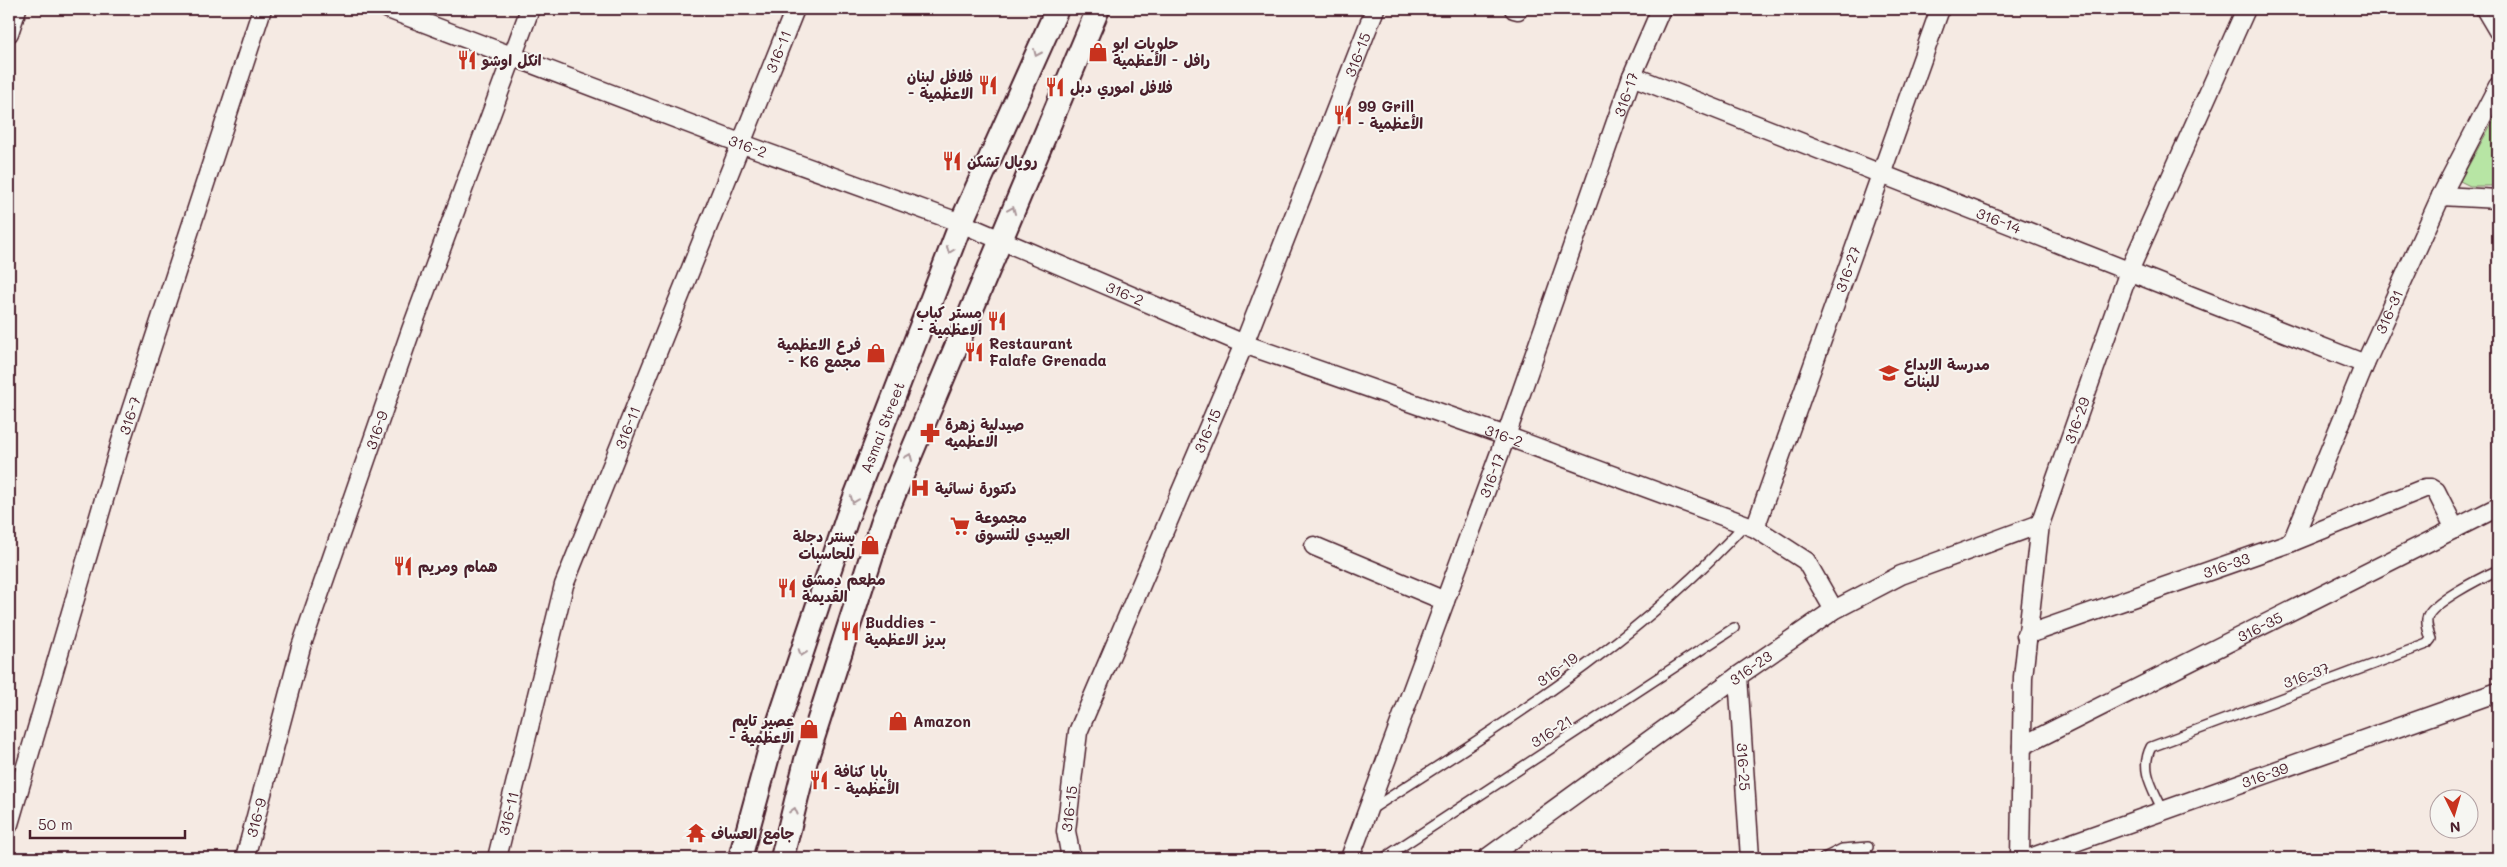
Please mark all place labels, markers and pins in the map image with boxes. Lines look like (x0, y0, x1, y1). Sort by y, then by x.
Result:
place label: حلويات ابو رافل - الأعظمية (1112, 33, 1210, 70)
shop icon: حلويات ابو رافل - الأعظمية (1087, 41, 1109, 63)
restaurant icon: انكل اوشو (456, 49, 478, 71)
place label: انكل اوشو (481, 50, 542, 71)
place label: فلافل لبنان - الاعظمية (907, 66, 973, 103)
restaurant icon: فلافل لبنان - الاعظمية (977, 74, 999, 96)
restaurant icon: فلافل اموري دبل (1044, 76, 1066, 98)
place label: فلافل اموري دبل (1070, 77, 1173, 100)
place label: 99 Grill - الأعظمية (1358, 96, 1423, 133)
restaurant icon: 99 Grill - الأعظمية (1332, 104, 1354, 126)
restaurant icon: رويال تشكن (941, 150, 963, 172)
place label: رويال تشكن (967, 151, 1038, 171)
place label: مستر كباب - الاعظمية (916, 302, 982, 339)
restaurant icon: مستر كباب - الاعظمية (986, 310, 1008, 332)
place label: Restaurant Falafe Grenada (989, 333, 1107, 370)
place label: فرع الاعظمية - K6 مجمع (777, 334, 861, 373)
restaurant icon: Restaurant Falafe Grenada (963, 341, 985, 363)
shop icon: فرع الاعظمية - K6 مجمع (865, 342, 887, 364)
place label: مدرسة الابداع للبنات (1904, 354, 1990, 391)
school or university icon: مدرسة الابداع للبنات (1878, 362, 1900, 384)
place label: صيدلية زهرة الاعظميه (945, 414, 1024, 451)
pharmacy icon: صيدلية زهرة الاعظميه (919, 422, 941, 444)
hospital icon: دكتورة نسائية (909, 477, 931, 499)
place label: دكتورة نسائية (935, 478, 1017, 499)
place label: مجموعة العبيدي للتسوق (975, 507, 1070, 547)
supermarket icon: مجموعة العبيدي للتسوق (949, 515, 971, 537)
place label: سنتر دجلة للحاسبات (793, 526, 855, 563)
shop icon: سنتر دجلة للحاسبات (859, 534, 881, 556)
restaurant icon: همام ومريم (392, 555, 414, 577)
place label: همام ومريم (418, 556, 497, 578)
place label: مطعم دمشق القديمة (802, 569, 886, 606)
restaurant icon: مطعم دمشق القديمة (776, 577, 798, 599)
place label: Buddies - بديز الاعظمية (865, 612, 946, 649)
restaurant icon: Buddies - بديز الاعظمية (839, 620, 861, 642)
place label: عصير تايم - الاعظمية (729, 710, 794, 747)
shop icon: Amazon (887, 710, 909, 732)
place label: Amazon (913, 711, 971, 731)
shop icon: عصير تايم - الاعظمية (798, 718, 820, 740)
place label: بابا كنافة - الأعظمية (834, 761, 899, 798)
restaurant icon: بابا كنافة - الأعظمية (808, 769, 830, 791)
temple icon: جامع العساف (685, 822, 707, 844)
place label: جامع العساف (711, 823, 795, 845)

